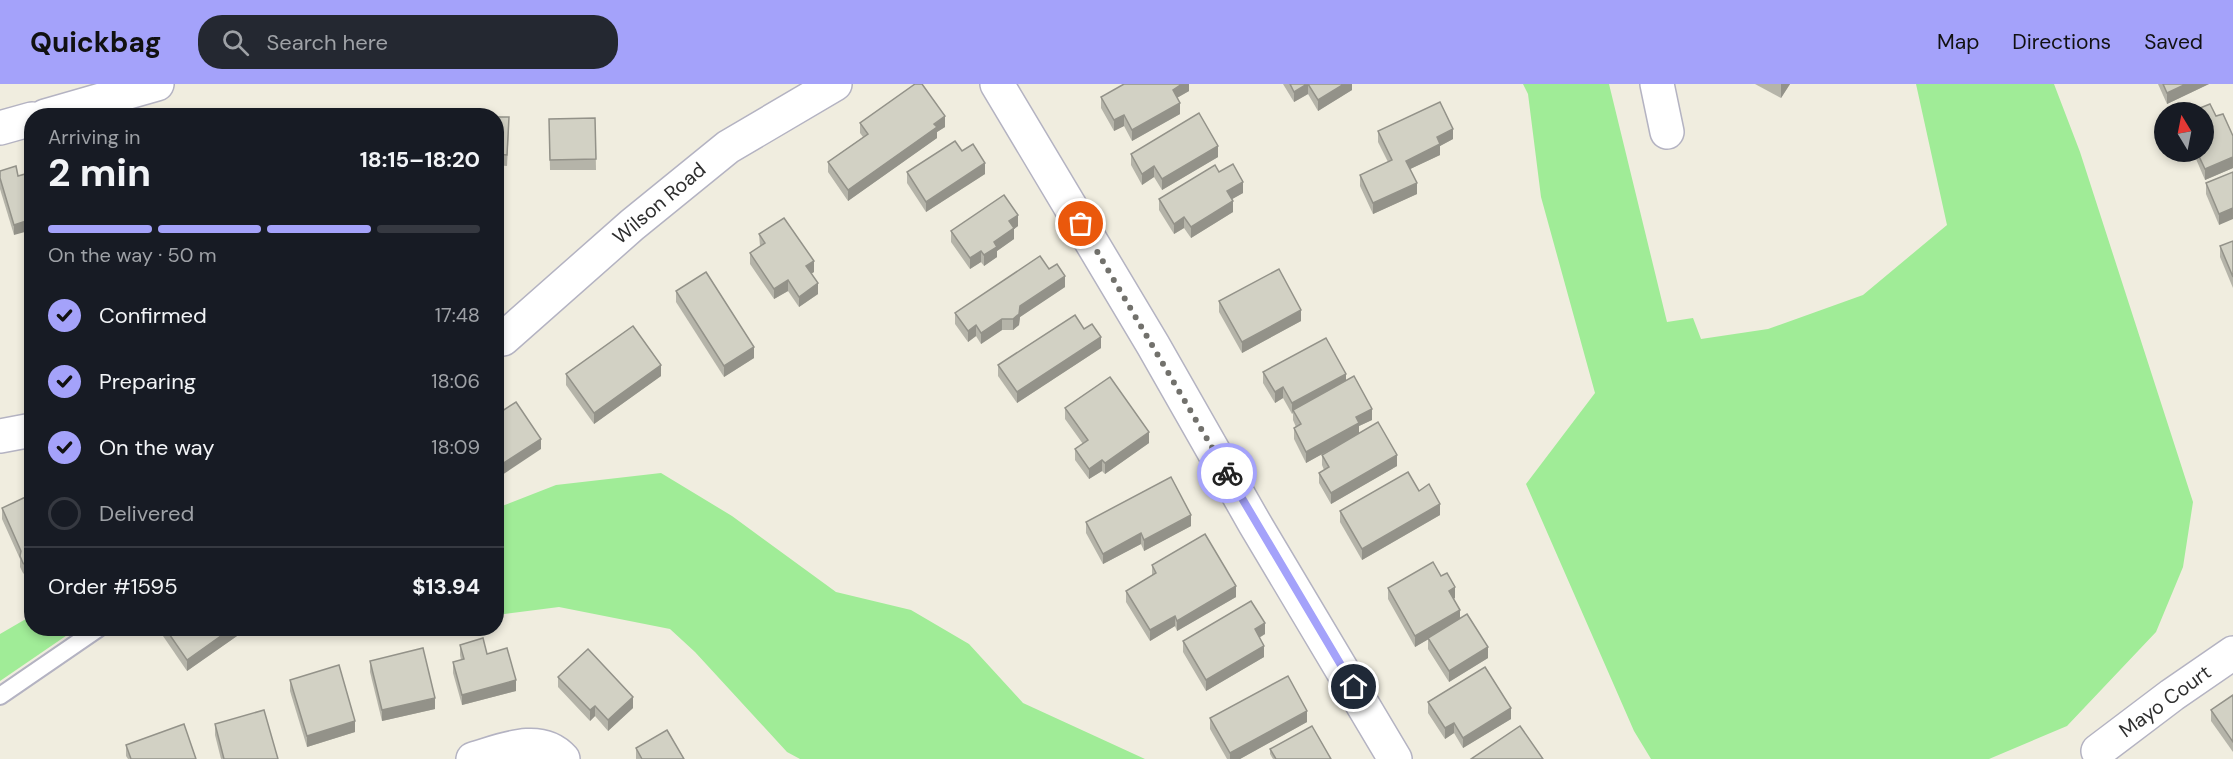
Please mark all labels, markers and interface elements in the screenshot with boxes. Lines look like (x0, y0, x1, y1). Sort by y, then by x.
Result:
search box (198, 15, 618, 69)
text: Quickbag (30, 24, 162, 61)
icon: search (219, 26, 252, 59)
text: Search here (267, 28, 388, 57)
text: Map (1937, 28, 1979, 56)
text: Directions (2012, 28, 2111, 56)
text: Saved (2144, 28, 2203, 56)
north arrow (2154, 102, 2214, 162)
map controls (2154, 102, 2214, 162)
text: Arriving in (48, 124, 140, 150)
text: 18:15–18:20 (360, 145, 480, 174)
text: 2 min (48, 147, 151, 198)
street label: Wilson Road (607, 156, 711, 250)
pin (1055, 198, 1106, 249)
icon: bag (1064, 207, 1097, 240)
text: On the way · 50 m (48, 242, 217, 268)
icon: check (48, 299, 81, 332)
text: Confirmed (99, 301, 207, 330)
text: 17:48 (435, 302, 480, 328)
icon: check (48, 365, 81, 398)
text: Preparing (99, 367, 196, 396)
text: 18:06 (431, 368, 480, 394)
icon: check (48, 431, 81, 464)
text: On the way (99, 433, 214, 462)
text: 18:09 (431, 434, 480, 460)
courier (1197, 443, 1257, 503)
icon: bike (1211, 457, 1244, 490)
text: Delivered (99, 499, 194, 528)
text: Order #1595 (48, 572, 178, 601)
text: $13.94 (412, 572, 480, 601)
street label: Mayo Court (2114, 659, 2216, 743)
pin (1328, 661, 1379, 712)
icon: home (1337, 670, 1370, 703)

